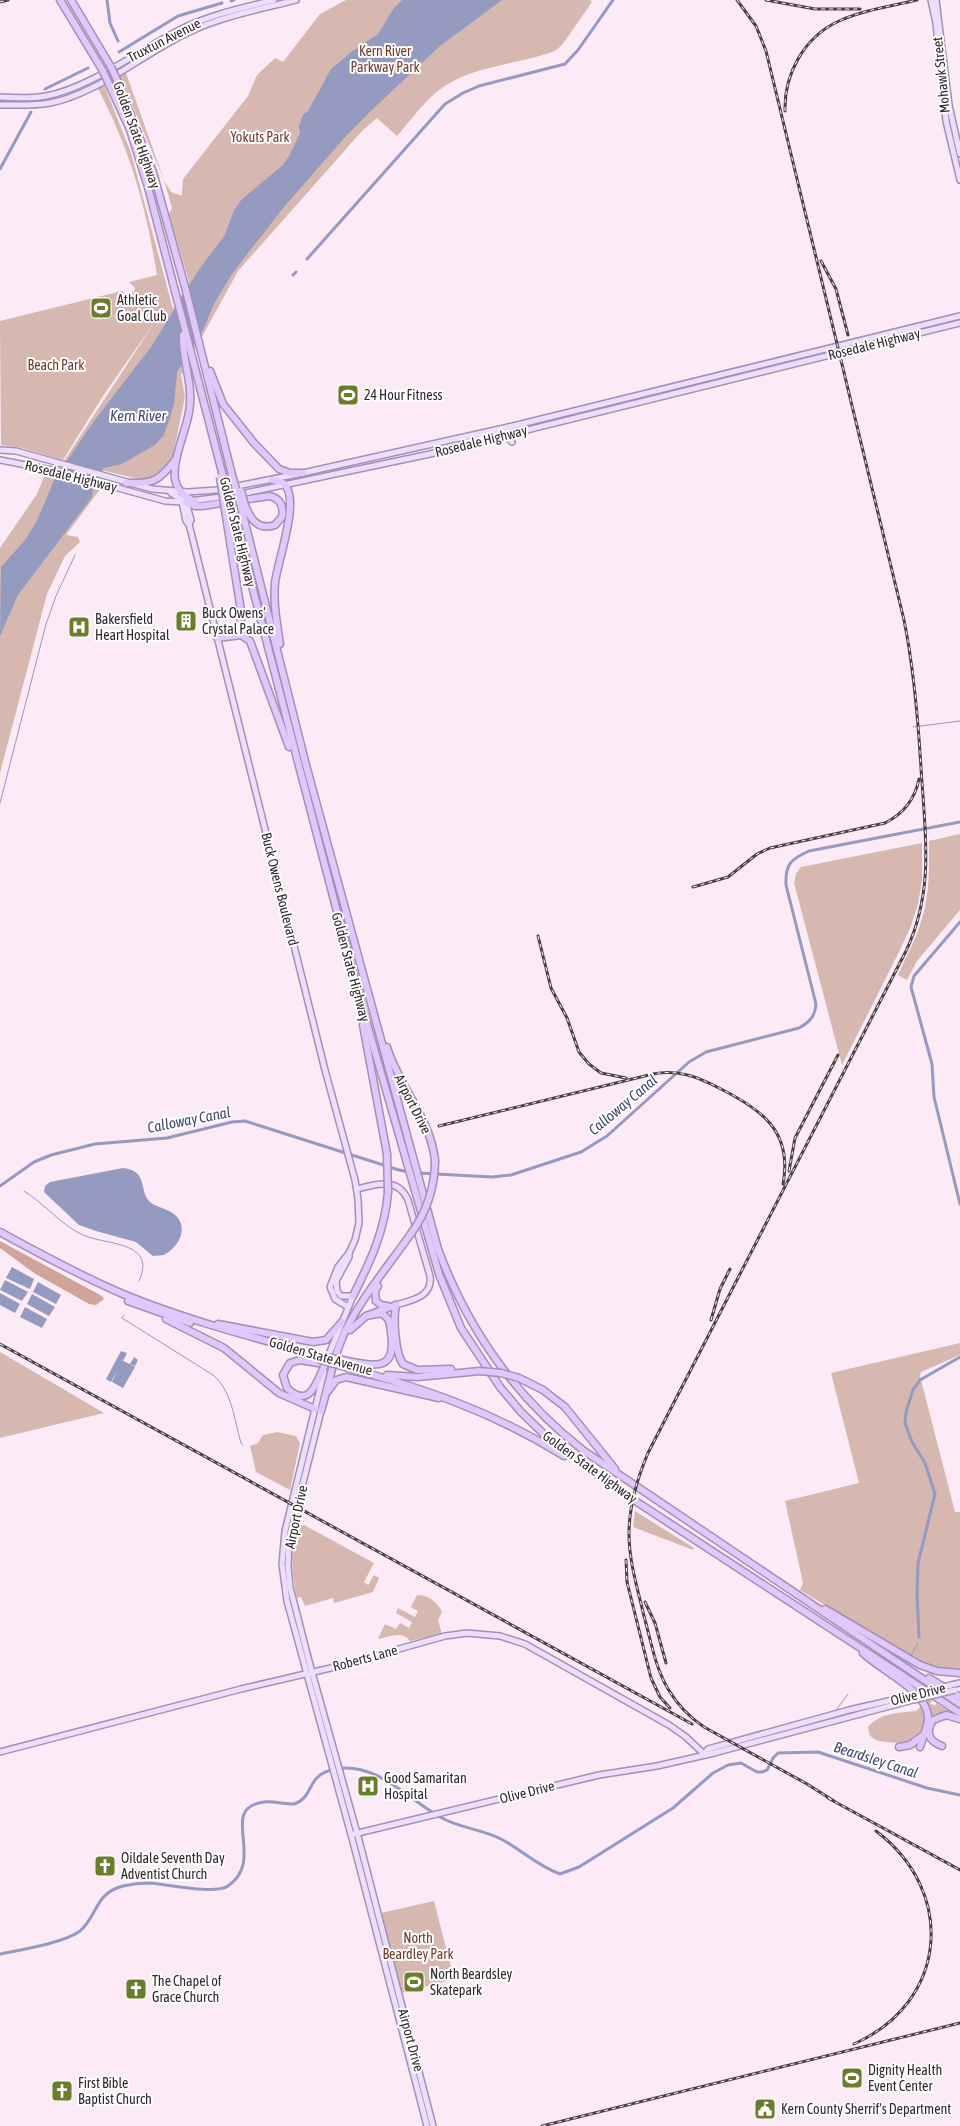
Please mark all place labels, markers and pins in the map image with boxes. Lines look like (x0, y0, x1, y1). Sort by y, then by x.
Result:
place label: Athletic Goal Club (117, 292, 167, 324)
sports icon: Athletic Goal Club (89, 296, 113, 320)
sports icon: 24 Hour Fitness (336, 383, 360, 407)
place label: 24 Hour Fitness (364, 387, 443, 403)
place label: Buck Owens' Crystal Palace (202, 605, 274, 637)
building icon: Buck Owens' Crystal Palace (174, 609, 198, 633)
place label: Bakersfield Heart Hospital (95, 611, 170, 643)
hospital icon: Bakersfield Heart Hospital (67, 615, 91, 639)
place label: Good Samaritan Hospital (384, 1770, 467, 1802)
hospital icon: Good Samaritan Hospital (356, 1774, 380, 1798)
place label: Oildale Seventh Day Adventist Church (121, 1850, 225, 1882)
church icon: Oildale Seventh Day Adventist Church (93, 1854, 117, 1878)
place label: North Beardsley Skatepark (430, 1966, 513, 1998)
sports icon: North Beardsley Skatepark (402, 1970, 426, 1994)
place label: The Chapel of Grace Church (152, 1973, 222, 2005)
church icon: The Chapel of Grace Church (124, 1977, 148, 2001)
place label: Dignity Health Event Center (868, 2062, 942, 2094)
sports icon: Dignity Health Event Center (840, 2066, 864, 2090)
place label: First Bible Baptist Church (78, 2075, 152, 2107)
church icon: First Bible Baptist Church (50, 2079, 74, 2103)
public building icon: Kern County Sherrif's Department (753, 2097, 777, 2121)
place label: Kern County Sherrif's Department (781, 2101, 951, 2117)

